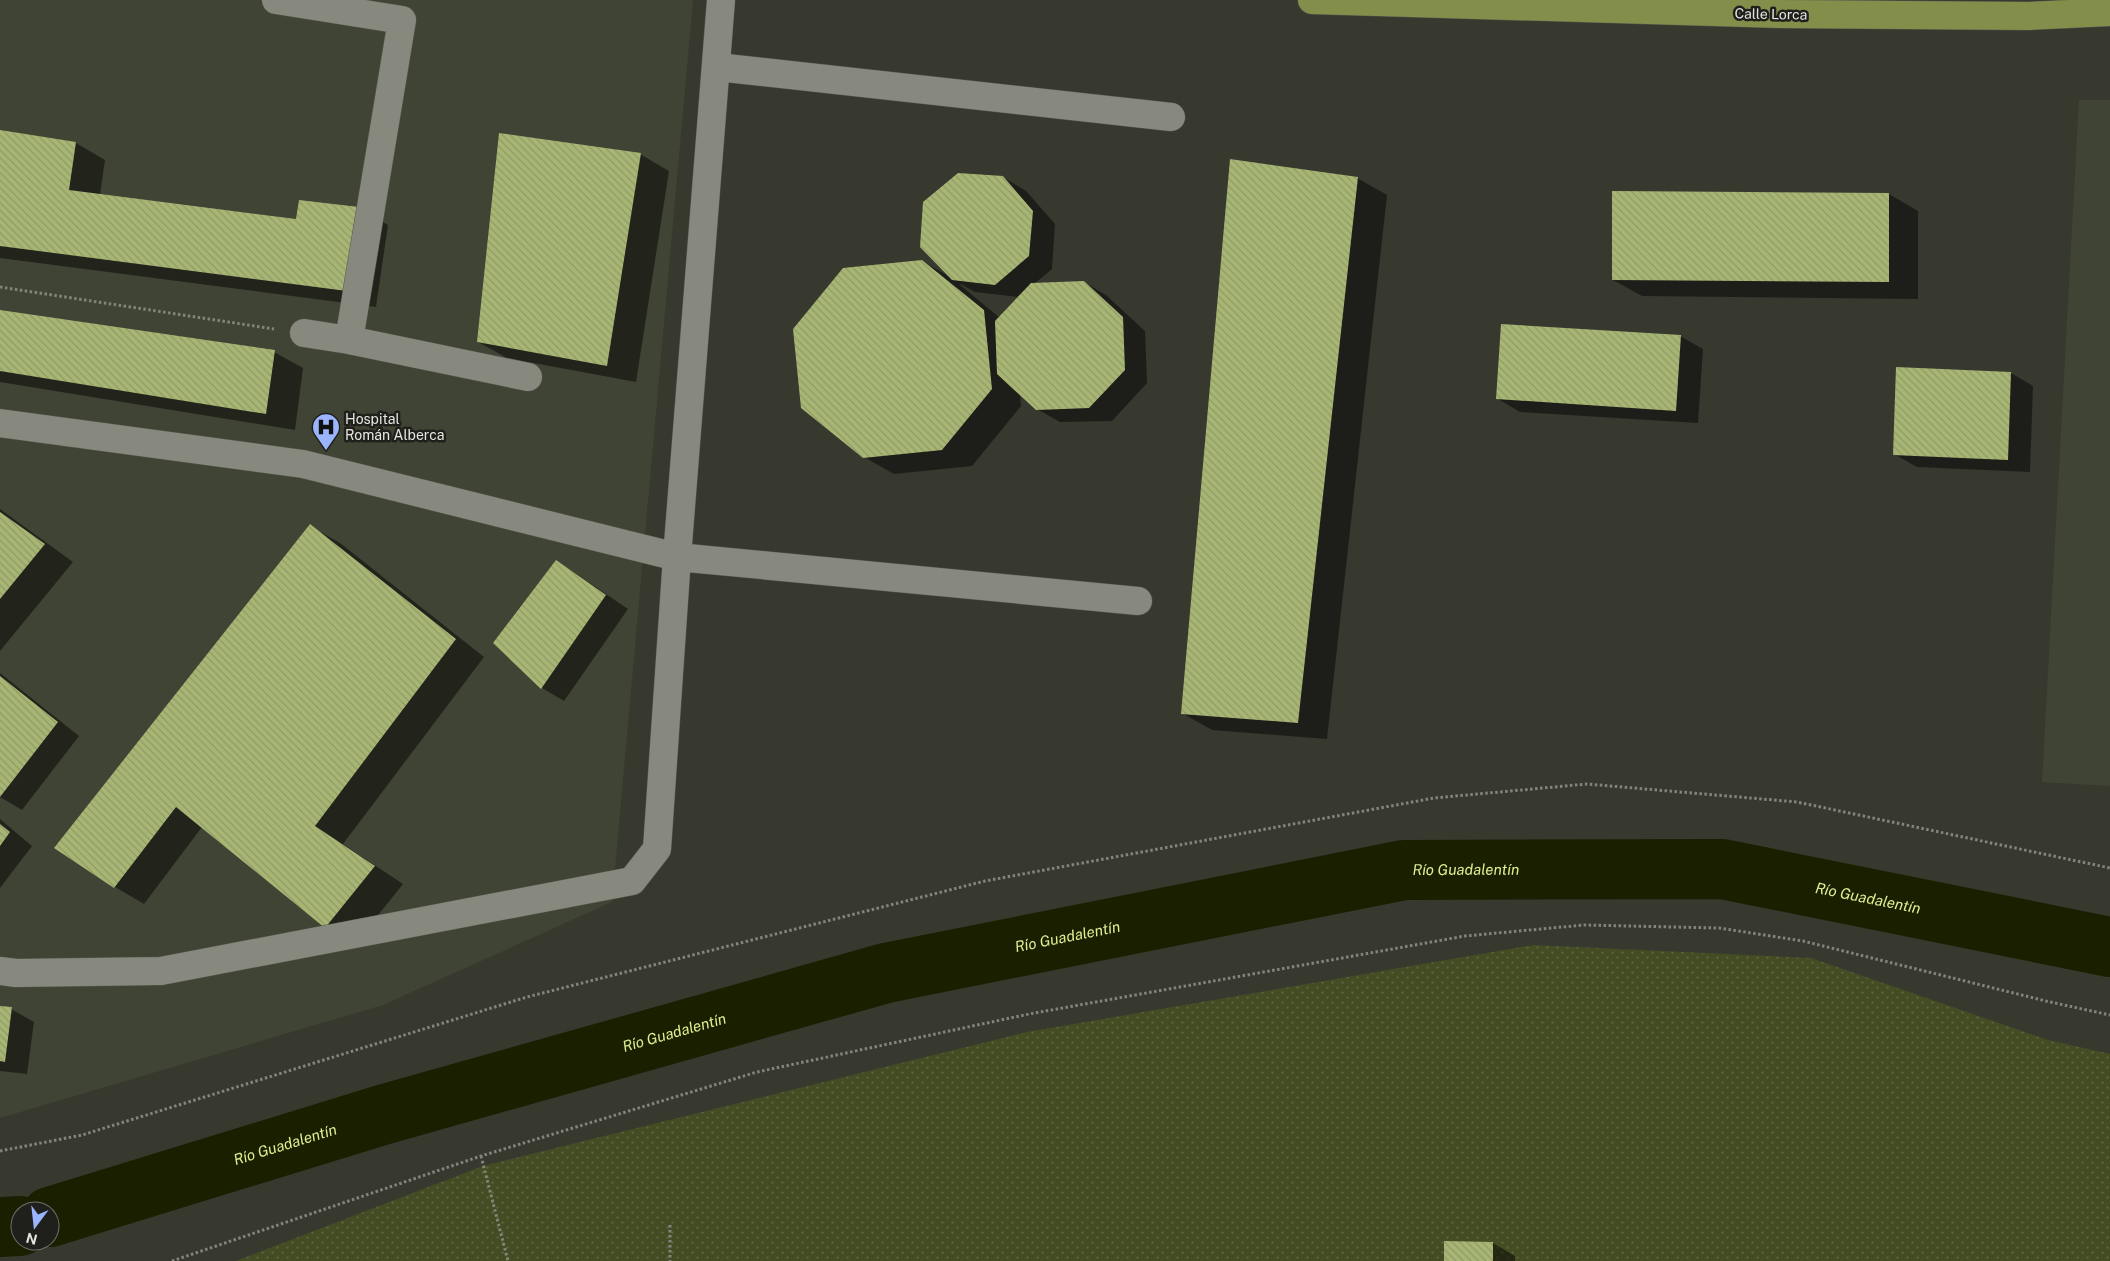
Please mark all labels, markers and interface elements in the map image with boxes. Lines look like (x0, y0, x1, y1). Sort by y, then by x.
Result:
street label: Calle Lorca (1734, 5, 1808, 23)
place label: Hospital Román Alberca (345, 411, 444, 443)
hospital icon: Hospital Román Alberca (311, 412, 341, 451)
water label: Río Guadalentín (1412, 861, 1519, 878)
water label: Río Guadalentín (1814, 879, 1922, 917)
water label: Río Guadalentín (1013, 918, 1122, 955)
water label: Río Guadalentín (620, 1009, 728, 1055)
water label: Río Guadalentín (231, 1120, 339, 1168)
north arrow (10, 1201, 60, 1251)
text: N (24, 1229, 39, 1248)

